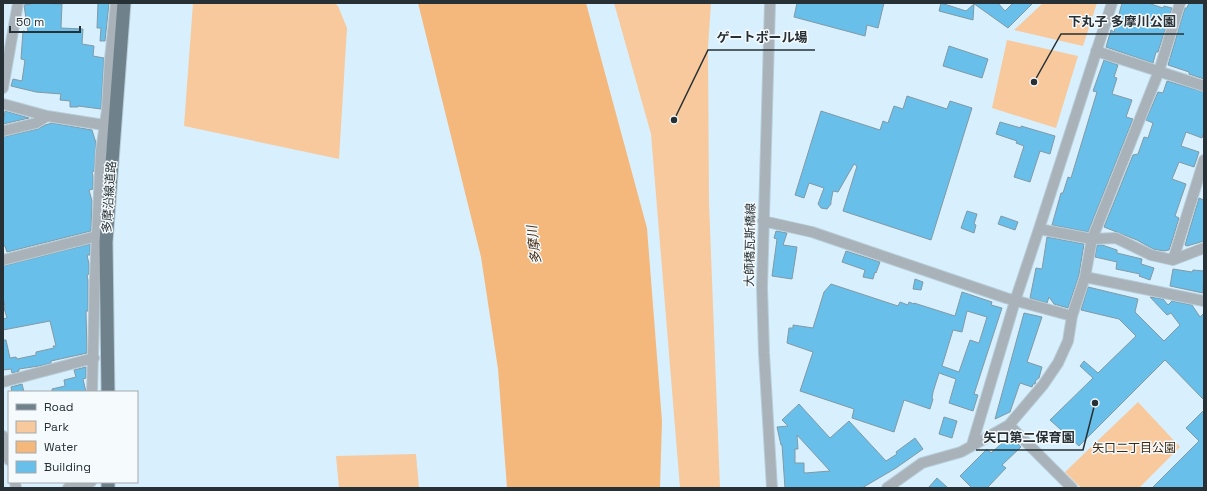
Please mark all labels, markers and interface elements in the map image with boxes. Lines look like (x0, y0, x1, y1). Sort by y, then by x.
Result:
scale bar (10, 8, 80, 34)
callout: 下丸子 多摩川公園 (1061, 9, 1184, 34)
text: 下丸子 多摩川公園 (1068, 13, 1176, 30)
text: 50 m (16, 14, 44, 30)
callout: ゲートボール場 (708, 25, 815, 50)
text: ゲートボール場 (716, 29, 808, 46)
street label: 多摩沿線道路 (99, 161, 119, 233)
street label: 大師橋瓦斯橋線 (741, 203, 759, 287)
water label: 多摩川 (523, 223, 545, 265)
legend (8, 391, 138, 483)
text: Road (44, 399, 73, 415)
text: Park (44, 419, 69, 435)
callout: 矢口第二保育園 (976, 425, 1083, 450)
text: 矢口第二保育園 (983, 429, 1075, 446)
text: Water (44, 439, 78, 455)
park label: 矢口二丁目公園 (1092, 440, 1176, 456)
text: Building (44, 459, 91, 475)

